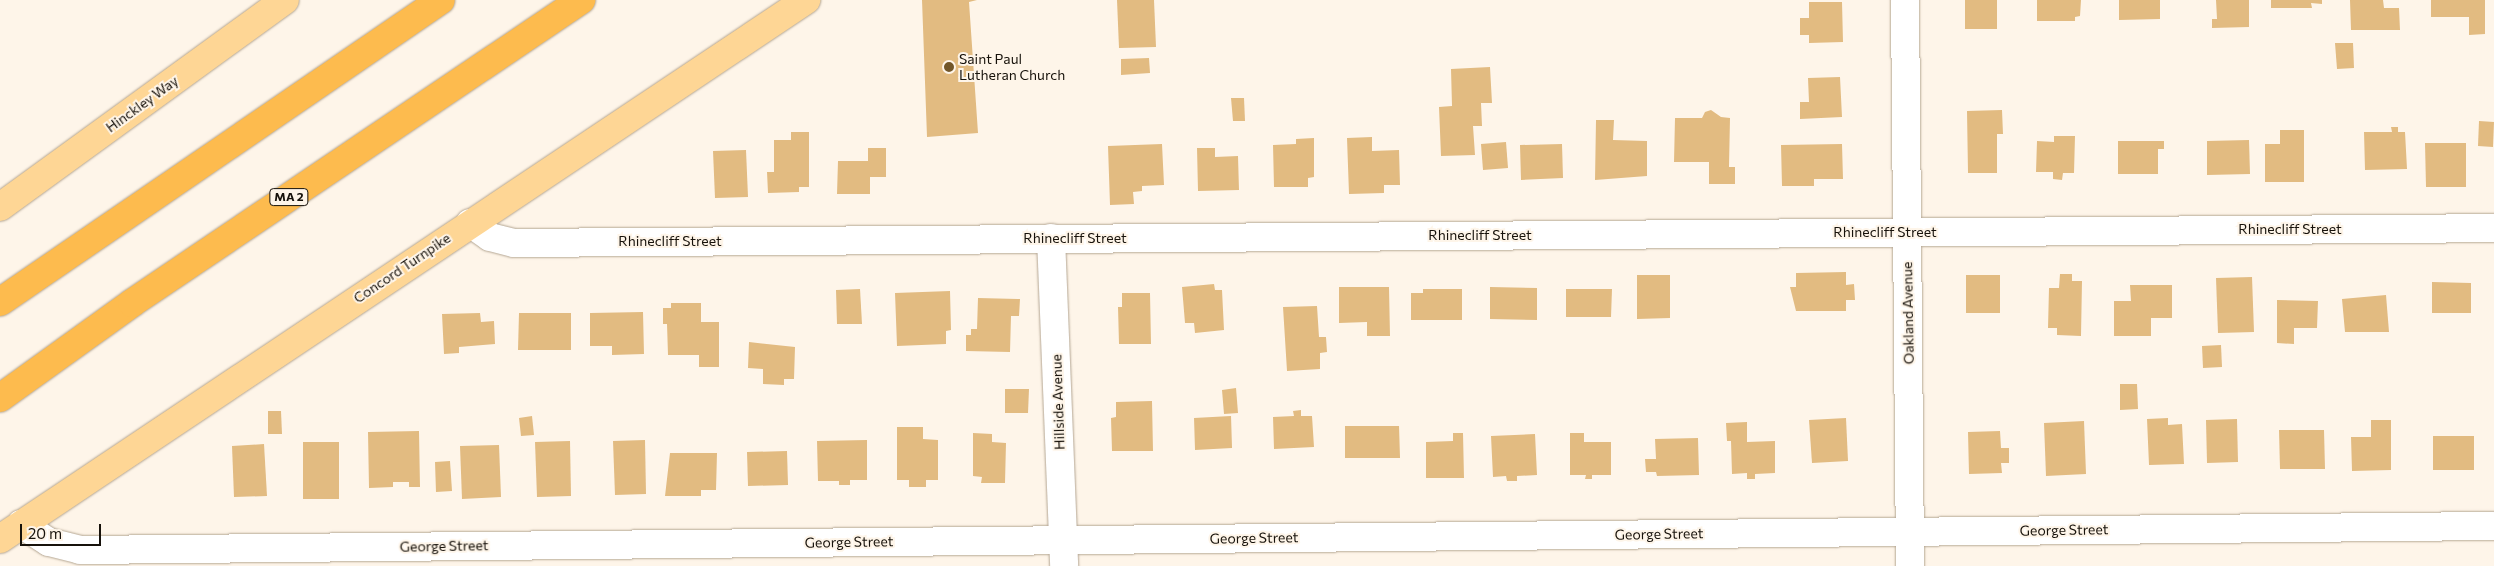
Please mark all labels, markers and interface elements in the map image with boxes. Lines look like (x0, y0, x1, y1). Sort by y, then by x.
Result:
place label: Saint Paul Lutheran Church (959, 51, 1065, 84)
marker: Saint Paul Lutheran Church (943, 61, 955, 73)
street label: Hinckley Way (103, 72, 181, 136)
road number: MA 2 (269, 188, 309, 206)
street label: Rhinecliff Street (2238, 221, 2342, 237)
street label: Rhinecliff Street (1833, 224, 1937, 240)
street label: Rhinecliff Street (1428, 227, 1532, 243)
street label: Concord Turnpike (350, 229, 454, 307)
street label: Rhinecliff Street (1023, 230, 1127, 246)
street label: Rhinecliff Street (618, 233, 722, 249)
street label: Oakland Avenue (1899, 262, 1917, 364)
street label: Hillside Avenue (1048, 354, 1068, 450)
scale bar (22, 514, 104, 546)
street label: George Street (2020, 521, 2108, 539)
text: 20 m (28, 524, 62, 542)
street label: George Street (1615, 525, 1703, 543)
street label: George Street (1210, 529, 1298, 547)
street label: George Street (805, 533, 893, 551)
street label: George Street (400, 537, 488, 555)

